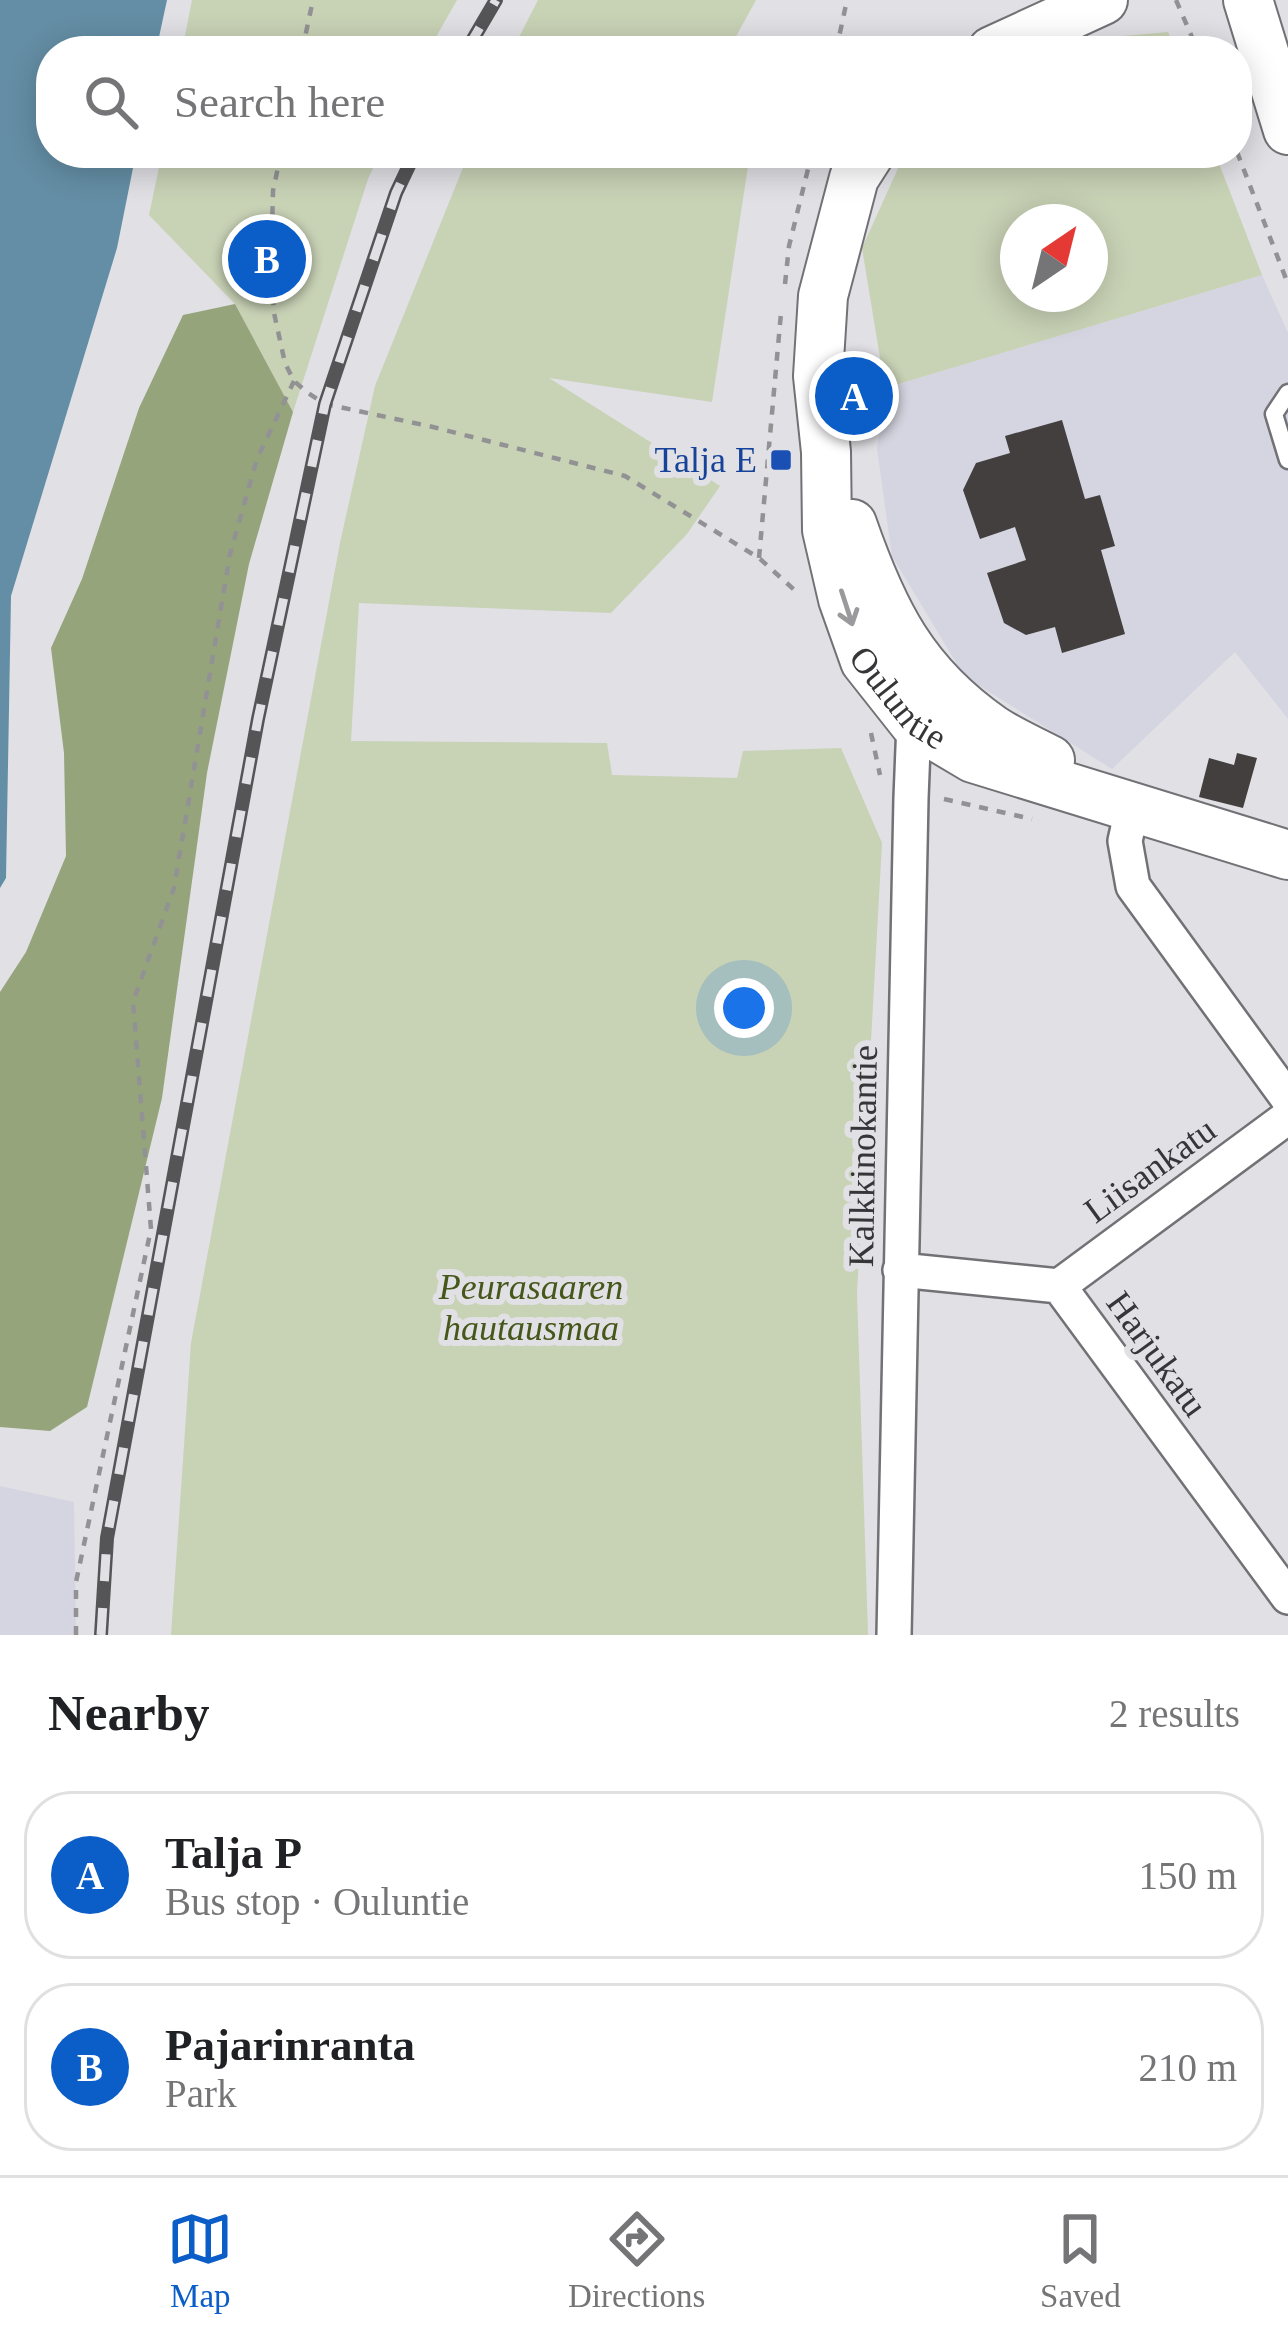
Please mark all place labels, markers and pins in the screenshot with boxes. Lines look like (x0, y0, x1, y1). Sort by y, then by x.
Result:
pin: B (228, 214, 306, 304)
pin: A (815, 351, 893, 441)
place label: Talja E (655, 440, 757, 480)
marker: Talja E (768, 447, 794, 473)

